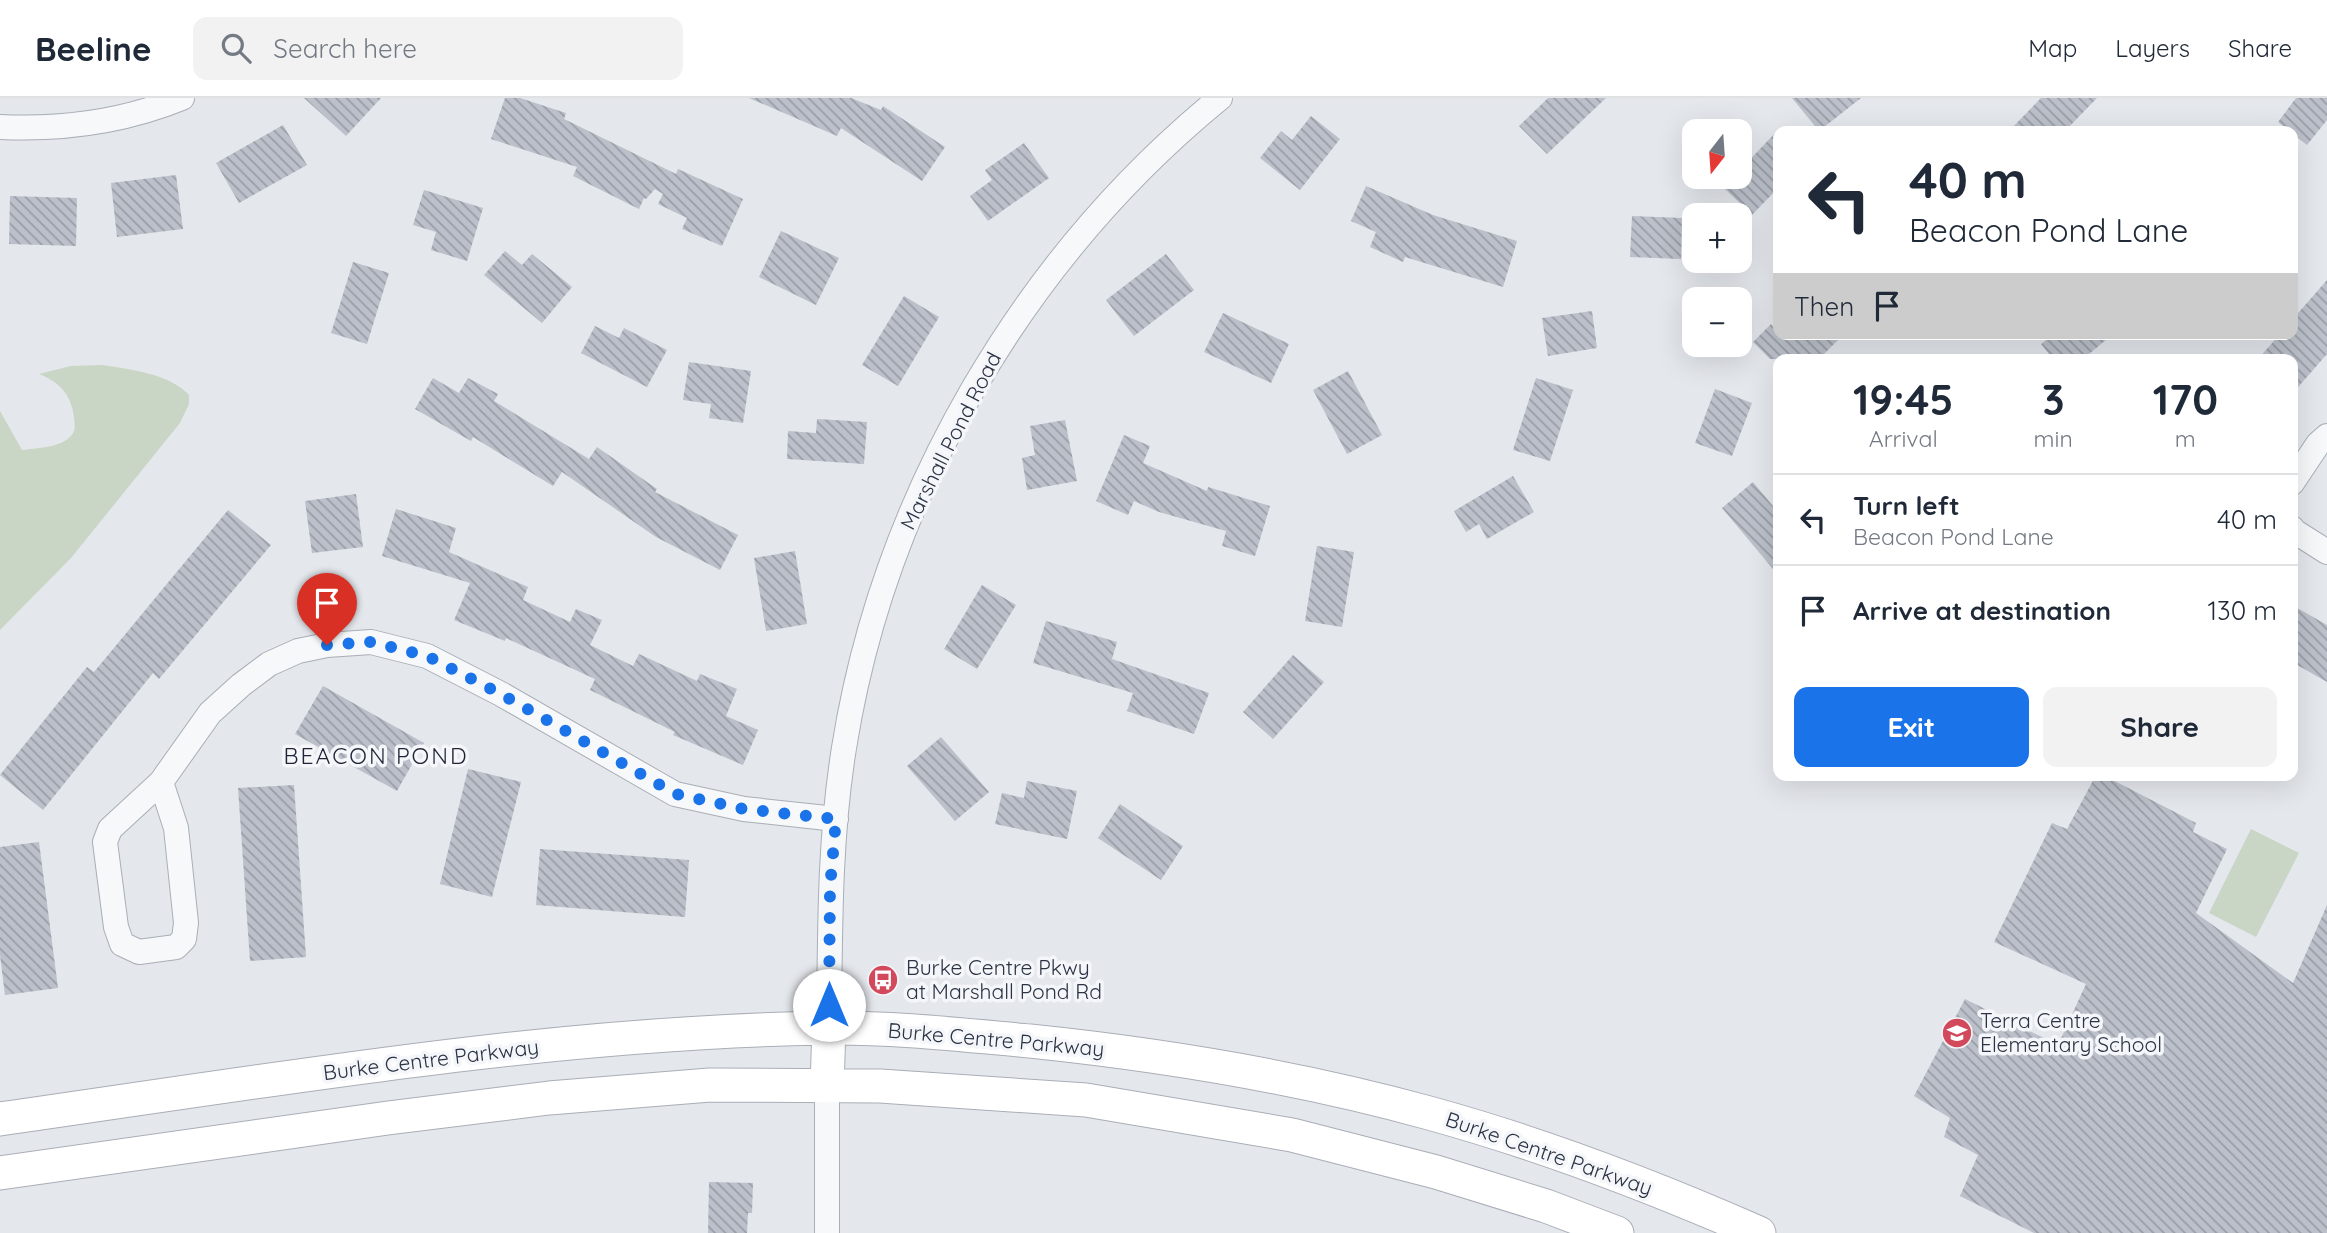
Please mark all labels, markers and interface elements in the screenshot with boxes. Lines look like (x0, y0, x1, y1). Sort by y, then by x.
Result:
search box (193, 17, 683, 80)
text: Beeline (35, 28, 151, 69)
icon: search (217, 29, 255, 67)
text: Search here (273, 32, 417, 65)
text: Map (2028, 33, 2077, 63)
text: Layers (2115, 33, 2190, 63)
text: Share (2228, 33, 2292, 63)
north arrow (1682, 119, 1752, 189)
map controls (1682, 119, 1752, 357)
text: 40 m (1909, 149, 2027, 210)
icon: left (1794, 154, 1885, 245)
button: + (1682, 203, 1752, 273)
text: Beacon Pond Lane (1909, 210, 2188, 250)
button: − (1682, 287, 1752, 357)
icon: arrive (1868, 287, 1906, 325)
text: Then (1794, 290, 1854, 323)
street label: Marshall Pond Road (894, 347, 1006, 534)
text: 19:45 (1853, 373, 1954, 426)
text: 3 (2042, 373, 2064, 426)
text: 170 (2153, 373, 2218, 426)
text: Arrival (1869, 424, 1938, 453)
text: min (2034, 424, 2073, 453)
text: m (2175, 424, 2196, 453)
text: Turn left (1853, 489, 1960, 522)
icon: left (1794, 501, 1832, 539)
text: 40 m (2217, 503, 2277, 536)
text: Beacon Pond Lane (1853, 522, 2054, 551)
pin (297, 573, 357, 645)
icon: arrive (308, 584, 346, 622)
icon: arrive (1794, 592, 1832, 630)
text: Arrive at destination (1853, 594, 2111, 627)
text: 130 m (2207, 594, 2277, 627)
button: Exit (1794, 687, 2029, 767)
button: Share (2043, 687, 2277, 767)
district label: BEACON POND (283, 741, 469, 770)
place label: Burke Centre Pkwy at Marshall Pond Rd (906, 954, 1102, 1004)
bus stop icon: Burke Centre Pkwy at Marshall Pond Rd (866, 963, 900, 997)
position arrow (792, 968, 866, 1042)
place label: Terra Centre Elementary School (1980, 1007, 2162, 1057)
school or university icon: Terra Centre Elementary School (1940, 1016, 1974, 1050)
street label: Burke Centre Parkway (887, 1017, 1105, 1061)
street label: Burke Centre Parkway (322, 1033, 540, 1085)
street label: Burke Centre Parkway (1442, 1105, 1656, 1201)

